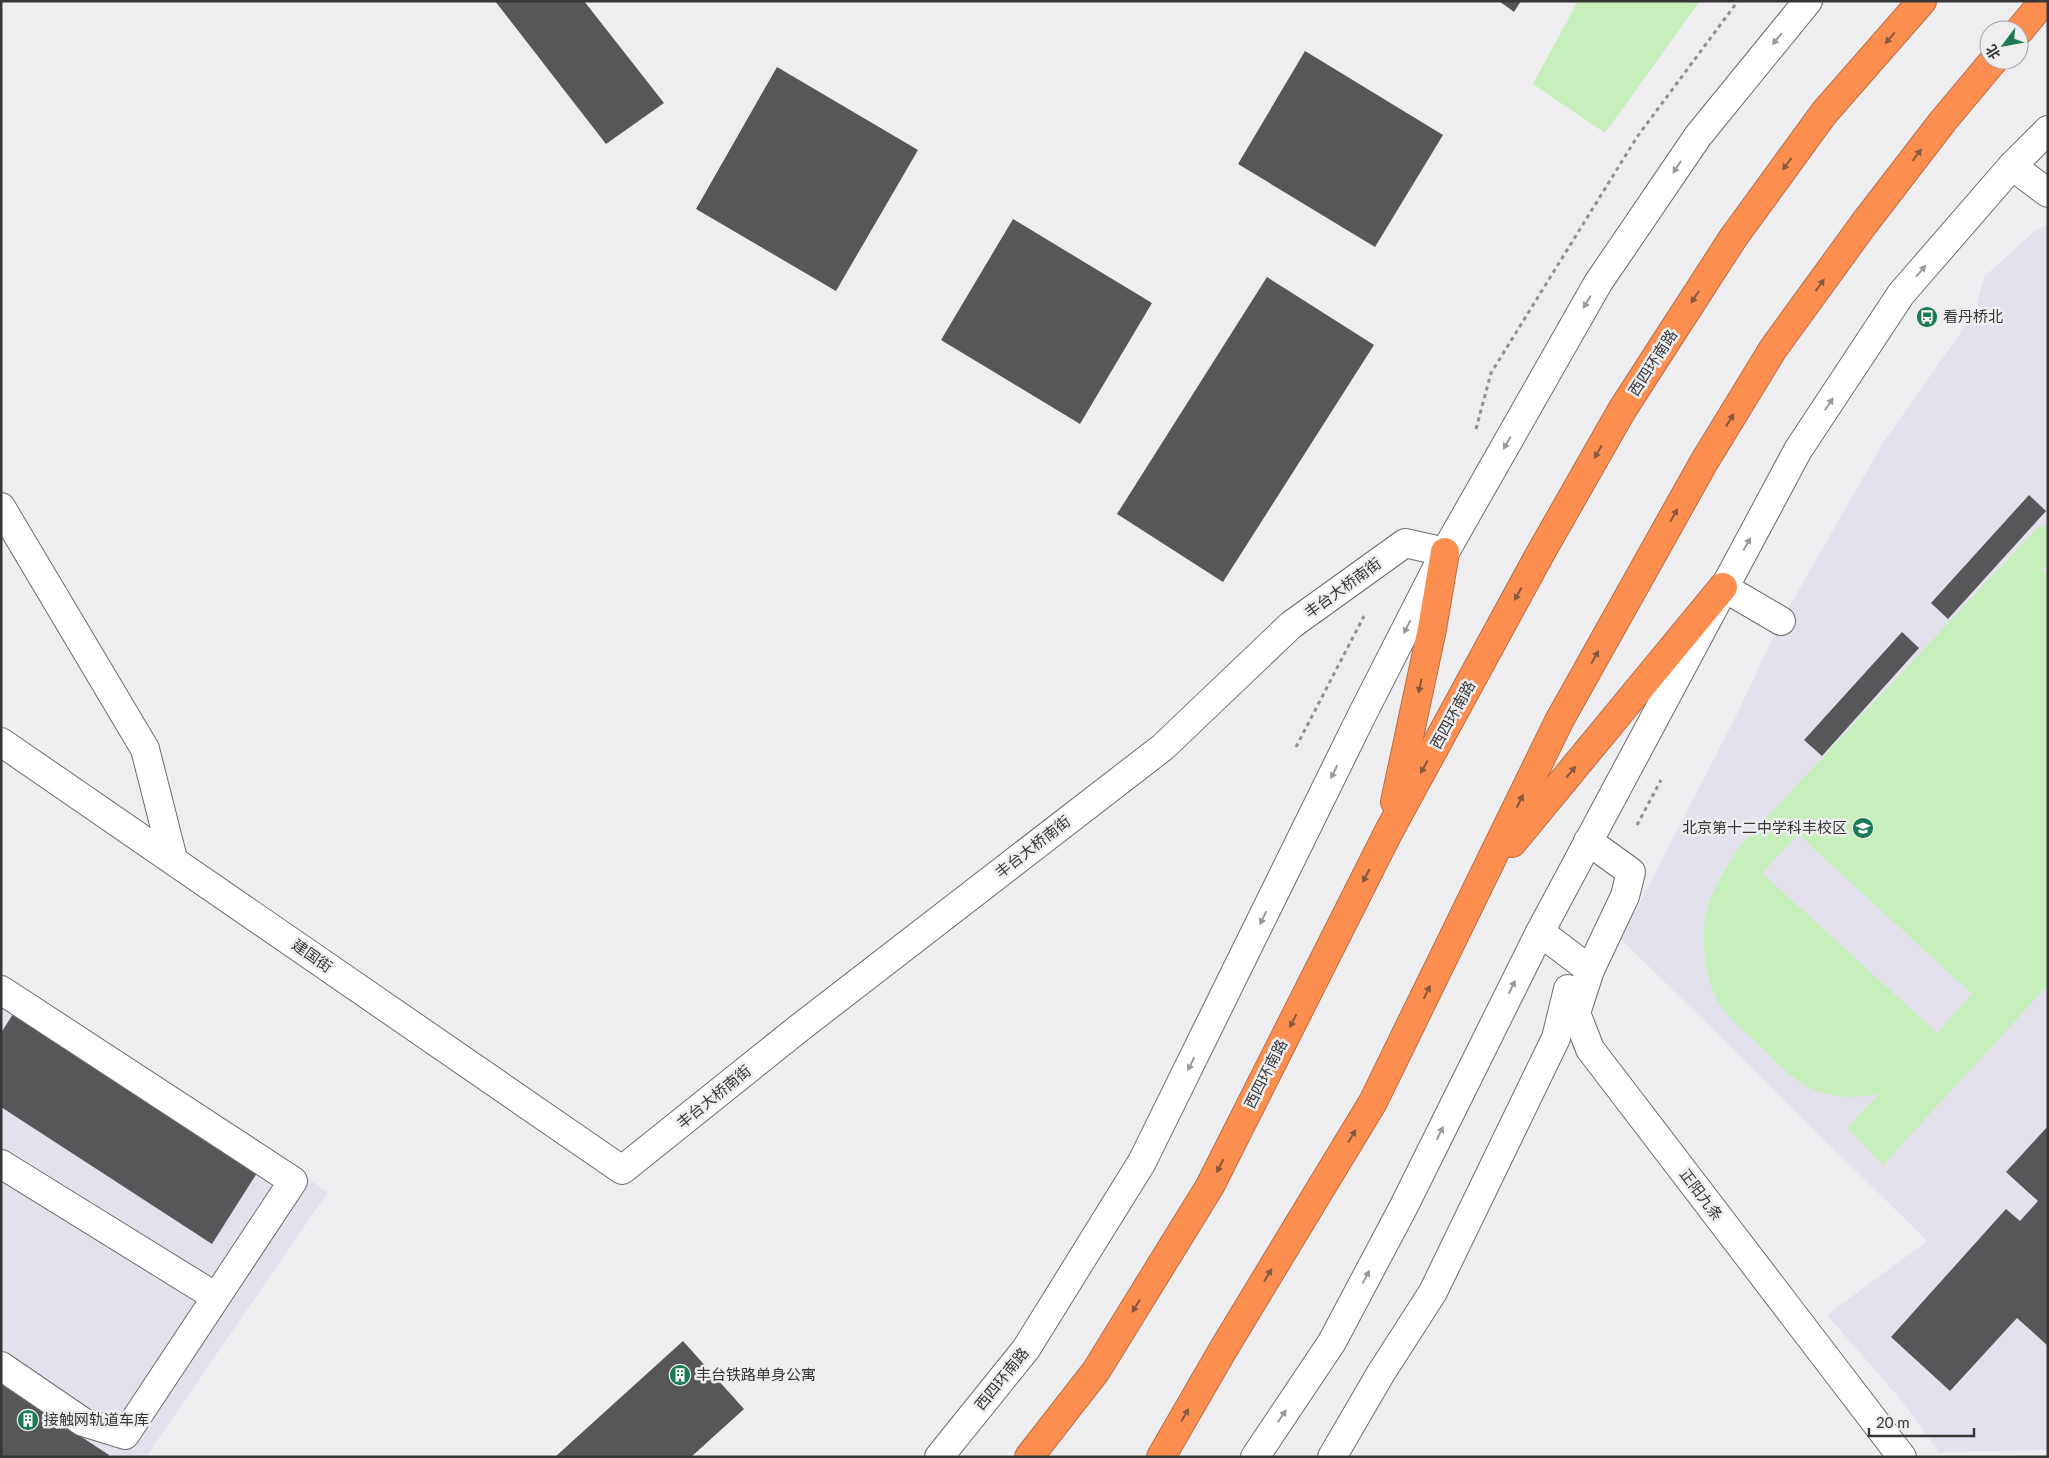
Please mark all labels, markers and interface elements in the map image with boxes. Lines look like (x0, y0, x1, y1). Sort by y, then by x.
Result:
north arrow (1979, 20, 2029, 70)
one-way arrow (1884, 31, 1895, 44)
one-way arrow (1772, 32, 1783, 45)
text: 北 (1982, 42, 2003, 63)
one-way arrow (1911, 149, 1922, 162)
one-way arrow (1782, 157, 1793, 170)
one-way arrow (1672, 160, 1682, 173)
one-way arrow (1916, 264, 1927, 277)
one-way arrow (1815, 278, 1825, 292)
one-way arrow (1690, 291, 1700, 304)
one-way arrow (1583, 295, 1592, 309)
bus stop icon: 看丹桥北 (1915, 305, 1939, 329)
place label: 看丹桥北 (1943, 307, 2003, 325)
street label: 西四环南路 (1624, 326, 1680, 399)
one-way arrow (1824, 397, 1834, 411)
one-way arrow (1725, 414, 1734, 427)
one-way arrow (1503, 436, 1511, 451)
one-way arrow (1594, 445, 1602, 459)
one-way arrow (1670, 508, 1678, 522)
one-way arrow (1742, 538, 1751, 551)
street label: 丰台大桥南街 (1301, 553, 1384, 621)
one-way arrow (1514, 587, 1523, 600)
one-way arrow (1403, 620, 1411, 634)
one-way arrow (1590, 650, 1599, 664)
street label: 西四环南路 (1426, 677, 1478, 752)
one-way arrow (1416, 679, 1424, 694)
one-way arrow (1420, 760, 1428, 774)
one-way arrow (1330, 765, 1338, 779)
one-way arrow (1565, 765, 1576, 778)
one-way arrow (1517, 794, 1525, 808)
street label: 丰台大桥南街 (991, 811, 1073, 881)
school or university icon: 北京第十二中学科丰校区 (1851, 816, 1875, 840)
place label: 北京第十二中学科丰校区 (1682, 818, 1847, 836)
one-way arrow (1362, 869, 1370, 883)
one-way arrow (1259, 911, 1267, 926)
street label: 建国街 (289, 935, 336, 975)
one-way arrow (1508, 980, 1516, 994)
one-way arrow (1423, 984, 1431, 999)
one-way arrow (1289, 1014, 1297, 1028)
street label: 西四环南路 (1240, 1036, 1290, 1111)
one-way arrow (1187, 1057, 1195, 1071)
street label: 丰台大桥南街 (673, 1061, 754, 1132)
one-way arrow (1436, 1125, 1445, 1140)
one-way arrow (1348, 1129, 1357, 1142)
one-way arrow (1216, 1159, 1224, 1174)
street label: 正阳九条 (1677, 1165, 1727, 1224)
one-way arrow (1264, 1268, 1273, 1281)
one-way arrow (1362, 1270, 1370, 1284)
one-way arrow (1132, 1299, 1141, 1312)
street label: 西四环南路 (971, 1344, 1032, 1413)
building icon: 丰台铁路单身公寓 (668, 1363, 692, 1387)
place label: 丰台铁路单身公寓 (696, 1365, 816, 1383)
scale bar (1869, 1406, 1974, 1438)
building icon: 接触网轨道车库 (16, 1408, 40, 1432)
one-way arrow (1181, 1408, 1190, 1421)
one-way arrow (1278, 1409, 1287, 1423)
place label: 接触网轨道车库 (44, 1410, 149, 1428)
text: 20 m (1876, 1413, 1910, 1431)

